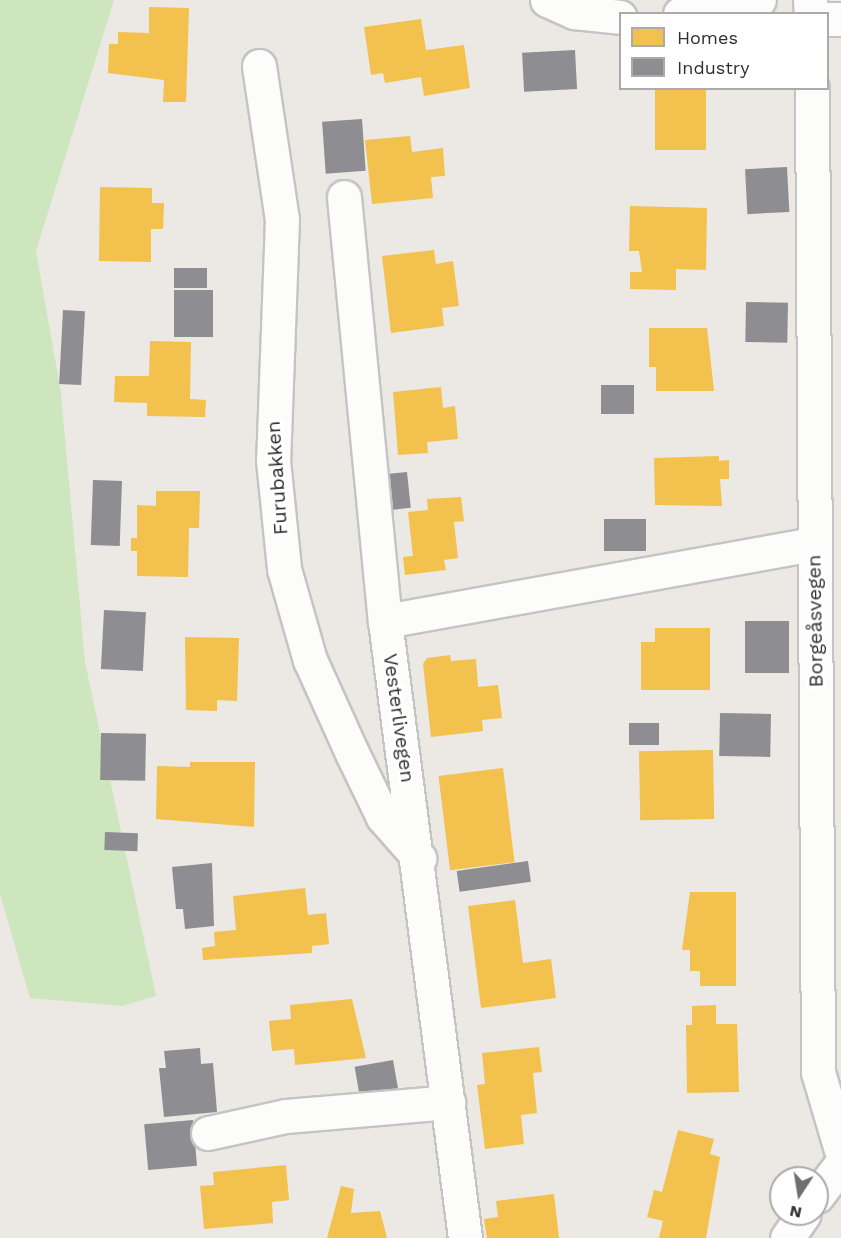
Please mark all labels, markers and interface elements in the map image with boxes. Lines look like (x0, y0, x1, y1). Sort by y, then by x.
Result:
legend (619, 12, 829, 90)
text: Homes (677, 27, 738, 48)
text: Industry (677, 57, 749, 78)
street label: Furubakken (261, 420, 293, 536)
street label: Borgeåsvegen (802, 554, 828, 688)
street label: Vesterlivegen (378, 652, 420, 784)
north arrow (769, 1166, 829, 1226)
text: N (788, 1202, 803, 1223)

